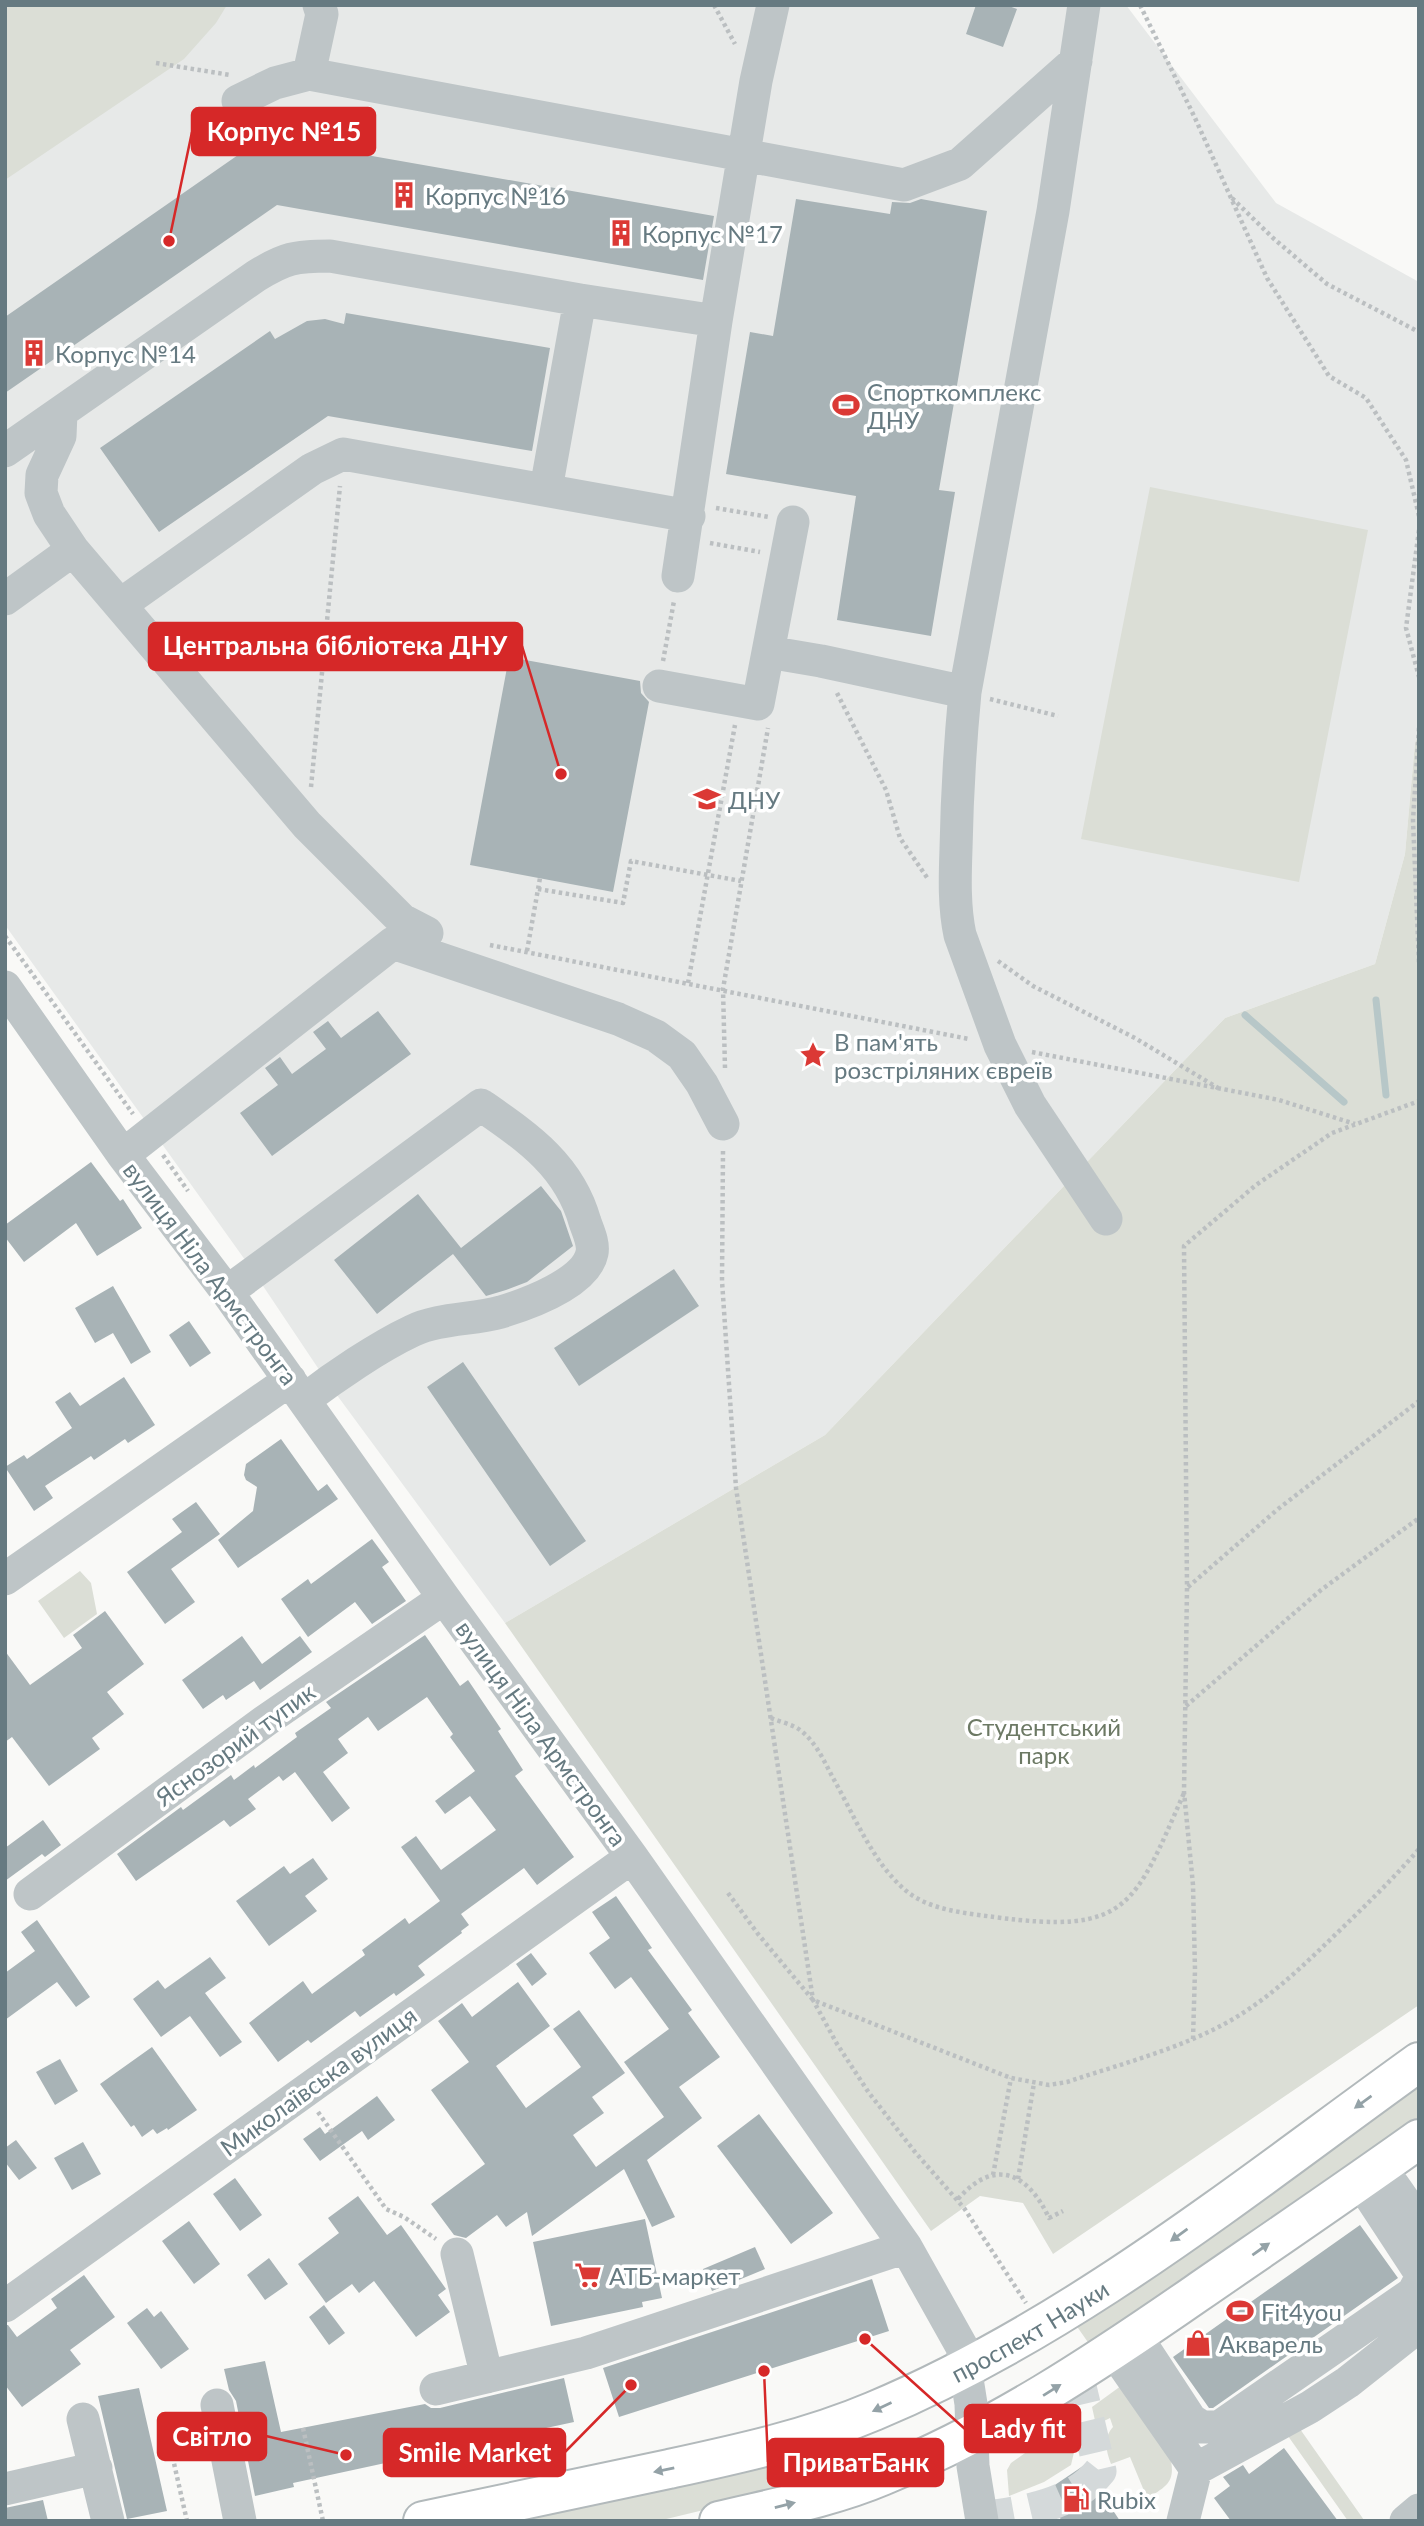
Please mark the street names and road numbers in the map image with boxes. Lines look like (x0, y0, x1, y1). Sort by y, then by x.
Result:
street label: вулиця Ніла Армстронга (118, 1156, 304, 1390)
street label: вулиця Ніла Армстронга (450, 1615, 634, 1851)
street label: Яснозорий тупик (149, 1676, 321, 1812)
street label: Миколаївська вулиця (214, 2000, 422, 2162)
street label: проспект Науки (946, 2273, 1113, 2387)

